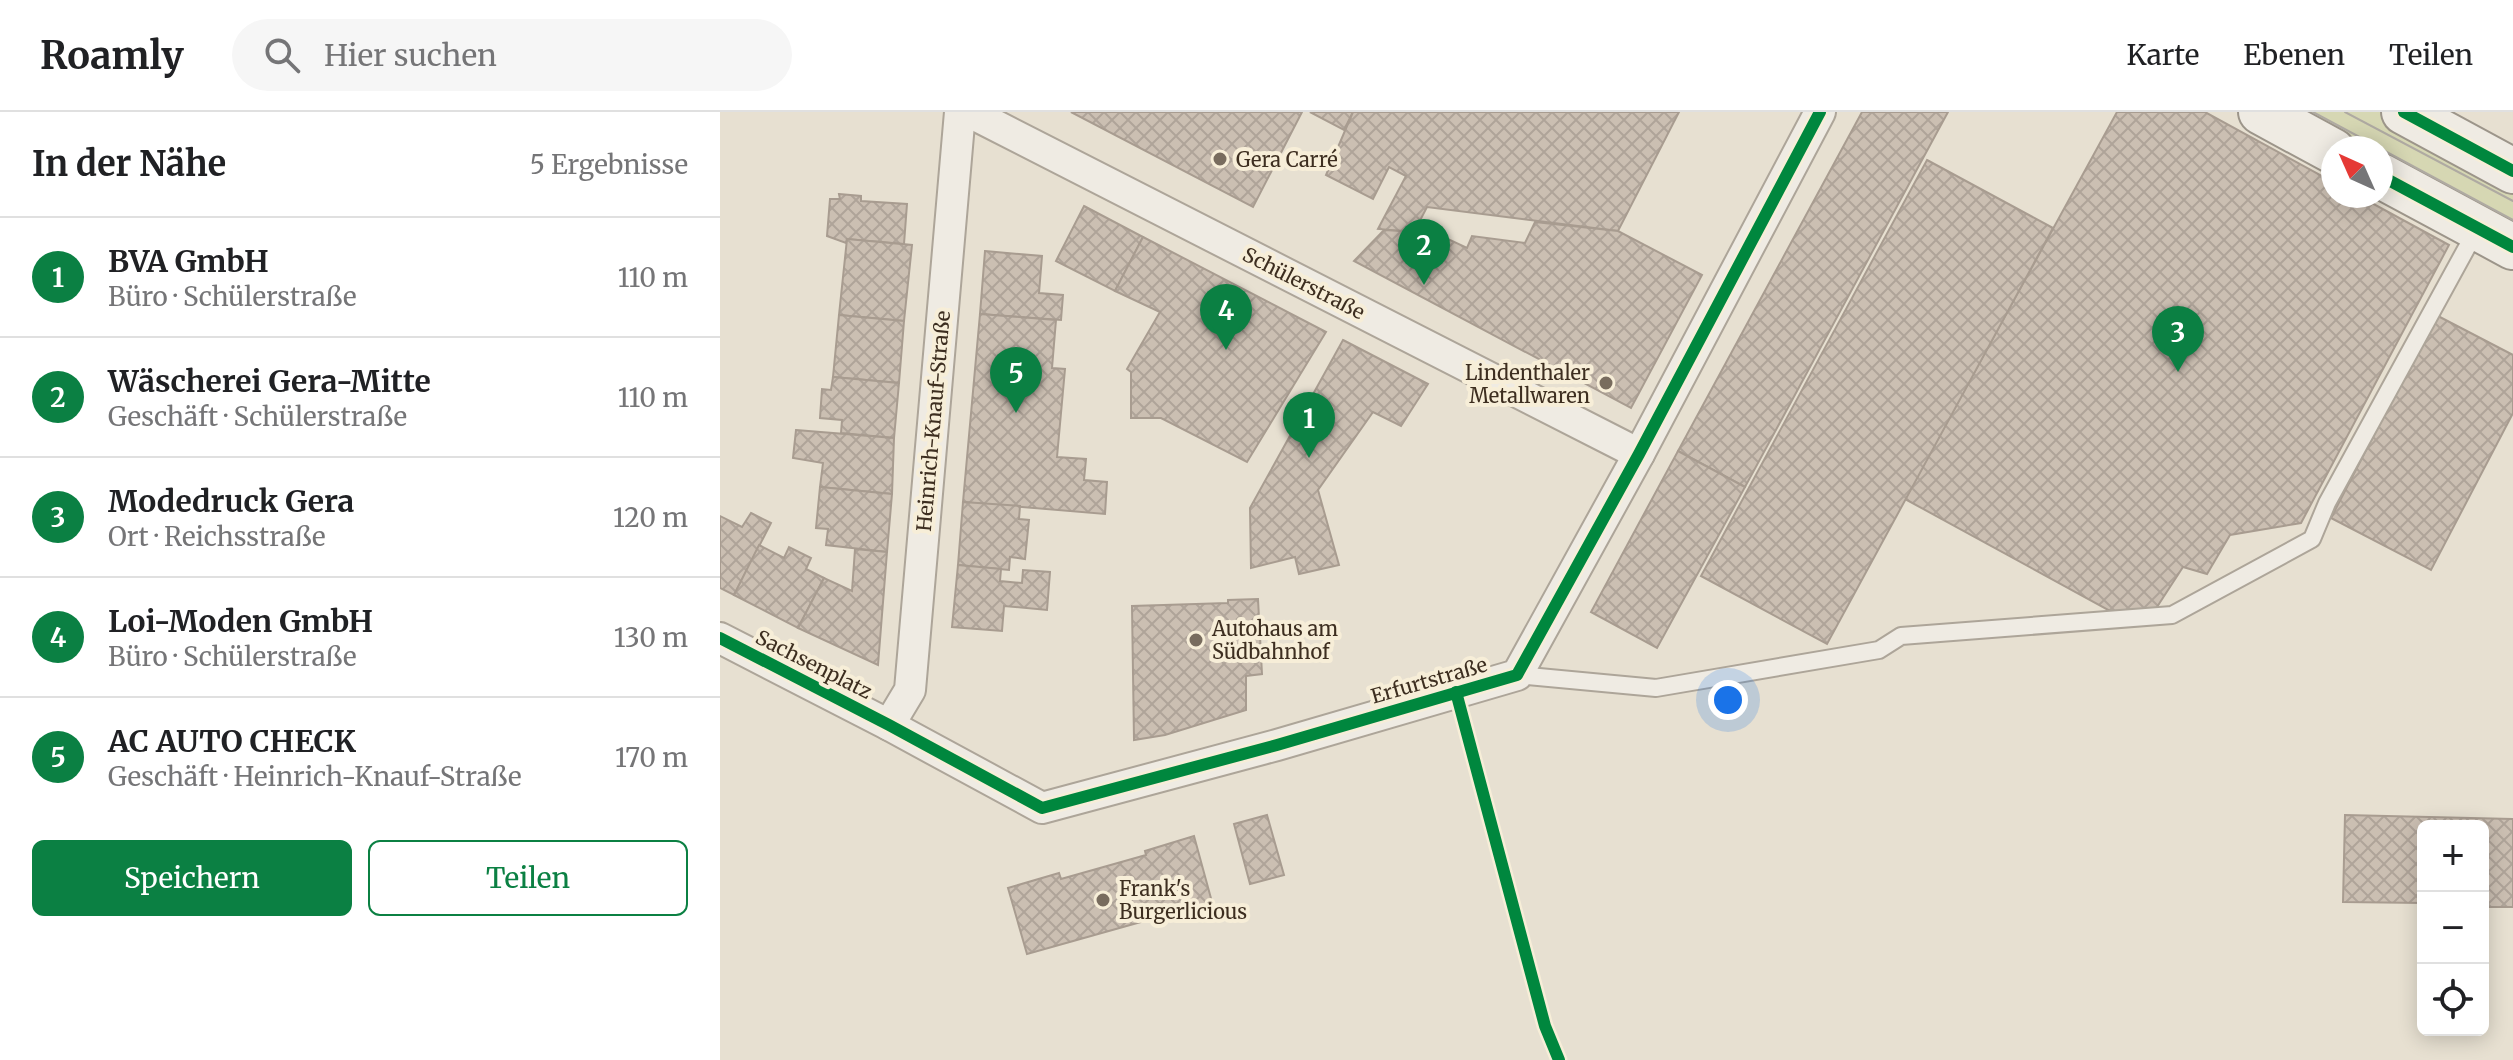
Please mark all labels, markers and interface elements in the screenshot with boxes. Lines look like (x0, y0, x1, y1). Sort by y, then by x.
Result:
search box (232, 19, 792, 91)
text: Roamly (40, 32, 184, 79)
icon: search (260, 33, 304, 77)
text: Hier suchen (324, 36, 497, 74)
text: Karte (2127, 37, 2199, 73)
text: Ebenen (2243, 37, 2345, 73)
text: Teilen (2389, 37, 2473, 73)
north arrow (2321, 136, 2393, 208)
text: In der Nähe (32, 143, 226, 185)
place label: Gera Carré (1236, 147, 1338, 172)
text: 5 Ergebnisse (530, 148, 688, 181)
marker: Gera Carré (1211, 150, 1229, 168)
pin: 2 (1398, 219, 1450, 285)
text: BVA GmbH (108, 242, 269, 280)
street label: Schülerstraße (1239, 242, 1369, 324)
text: 1 (52, 261, 64, 294)
text: 110 m (618, 261, 688, 294)
text: Büro · Schülerstraße (108, 280, 357, 313)
pin: 4 (1200, 284, 1252, 350)
pin: 3 (2152, 306, 2204, 372)
street label: Heinrich-Knauf-Straße (911, 310, 955, 532)
pin: 5 (990, 347, 1042, 413)
place label: Lindenthaler Metallwaren (1465, 360, 1590, 408)
text: Wäscherei Gera-Mitte (108, 362, 431, 400)
marker: Lindenthaler Metallwaren (1597, 374, 1615, 392)
text: 2 (50, 381, 66, 414)
text: 110 m (618, 381, 688, 414)
pin: 1 (1283, 392, 1335, 458)
text: Geschäft · Schülerstraße (108, 400, 407, 433)
text: Modedruck Gera (108, 482, 354, 520)
text: 3 (51, 501, 65, 534)
text: 120 m (613, 501, 688, 534)
text: Ort · Reichsstraße (108, 520, 326, 553)
text: Loi-Moden GmbH (108, 602, 373, 640)
place label: Autohaus am Südbahnhof (1211, 616, 1338, 664)
text: 4 (50, 621, 66, 654)
text: 130 m (614, 621, 688, 654)
street label: Sachsenplatz (752, 624, 876, 704)
marker: Autohaus am Südbahnhof (1187, 631, 1205, 649)
text: Büro · Schülerstraße (108, 640, 357, 673)
street label: Erfurtstraße (1368, 651, 1490, 709)
your location (1708, 680, 1748, 720)
text: AC AUTO CHECK (108, 722, 356, 760)
text: 5 (50, 741, 66, 774)
text: 170 m (615, 741, 688, 774)
text: Geschäft · Heinrich-Knauf-Straße (108, 760, 522, 793)
map controls (2417, 820, 2489, 1036)
button: + (2417, 820, 2489, 892)
button: Speichern (32, 840, 352, 916)
button: Teilen (368, 840, 688, 916)
place label: Frank's Burgerlicious (1119, 876, 1247, 924)
marker: Frank's Burgerlicious (1094, 891, 1112, 909)
button: − (2417, 892, 2489, 964)
button: locate (2417, 964, 2489, 1036)

